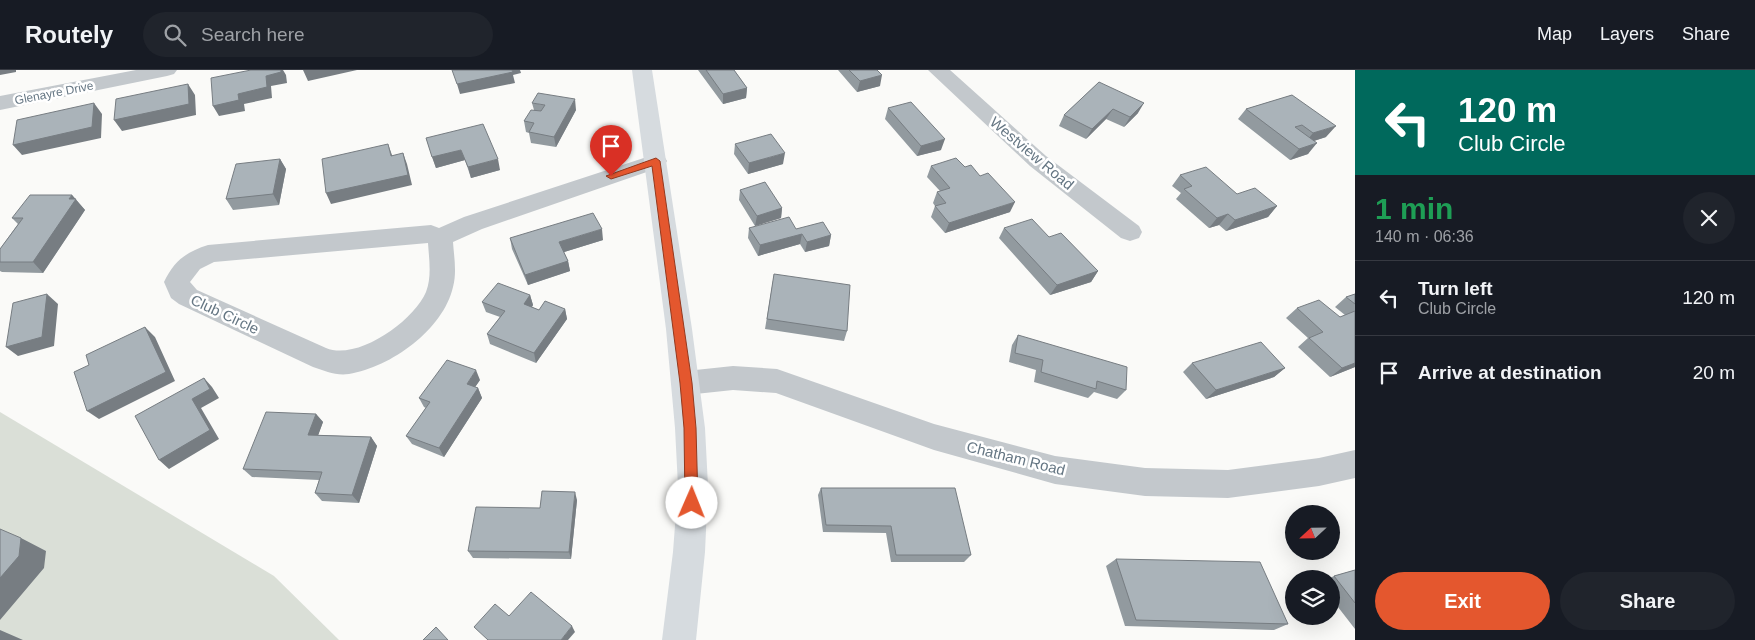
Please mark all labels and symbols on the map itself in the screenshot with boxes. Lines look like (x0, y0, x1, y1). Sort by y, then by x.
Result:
street label: Glenayre Drive (13, 78, 95, 108)
street label: Westview Road (987, 113, 1077, 193)
pin (590, 125, 632, 176)
street label: Club Circle (188, 291, 262, 337)
street label: Chatham Road (965, 438, 1067, 478)
position arrow (665, 476, 717, 528)
north arrow (1285, 505, 1340, 560)

